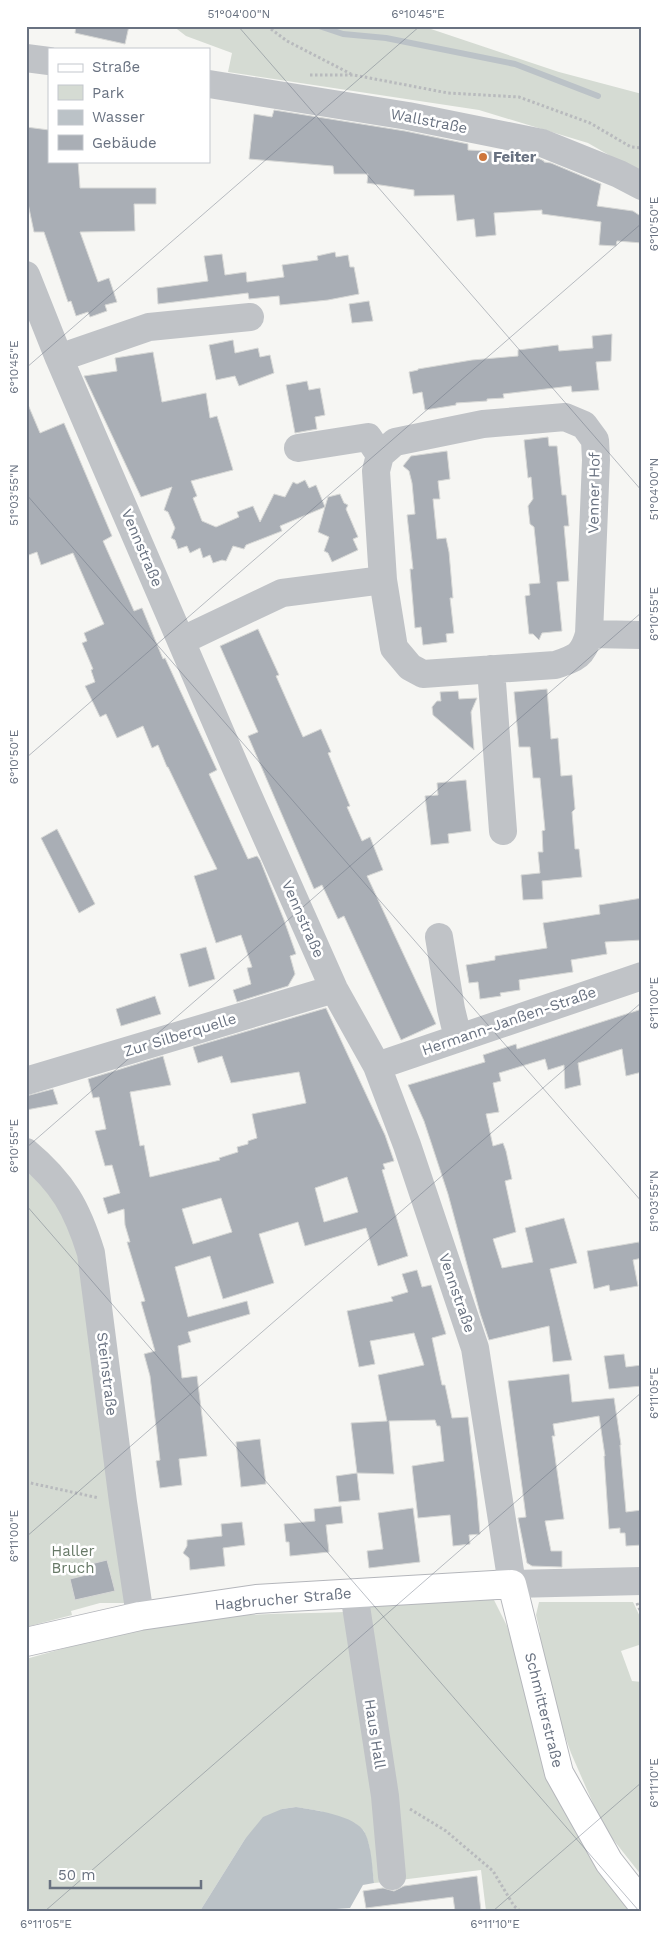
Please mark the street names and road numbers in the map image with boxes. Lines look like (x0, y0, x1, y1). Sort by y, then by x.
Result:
street label: Wallstraße (389, 105, 469, 137)
street label: Venner Hof (584, 452, 604, 534)
street label: Vennstraße (118, 506, 166, 590)
street label: Vennstraße (278, 878, 328, 960)
street label: Hermann-Janßen-Straße (419, 983, 599, 1059)
street label: Zur Silberquelle (122, 1009, 238, 1061)
street label: Vennstraße (435, 1251, 479, 1335)
street label: Steinstraße (93, 1331, 121, 1417)
street label: Hagbrucher Straße (214, 1584, 352, 1614)
street label: Schmitterstraße (521, 1650, 567, 1770)
street label: Haus Hall (361, 1698, 389, 1771)

